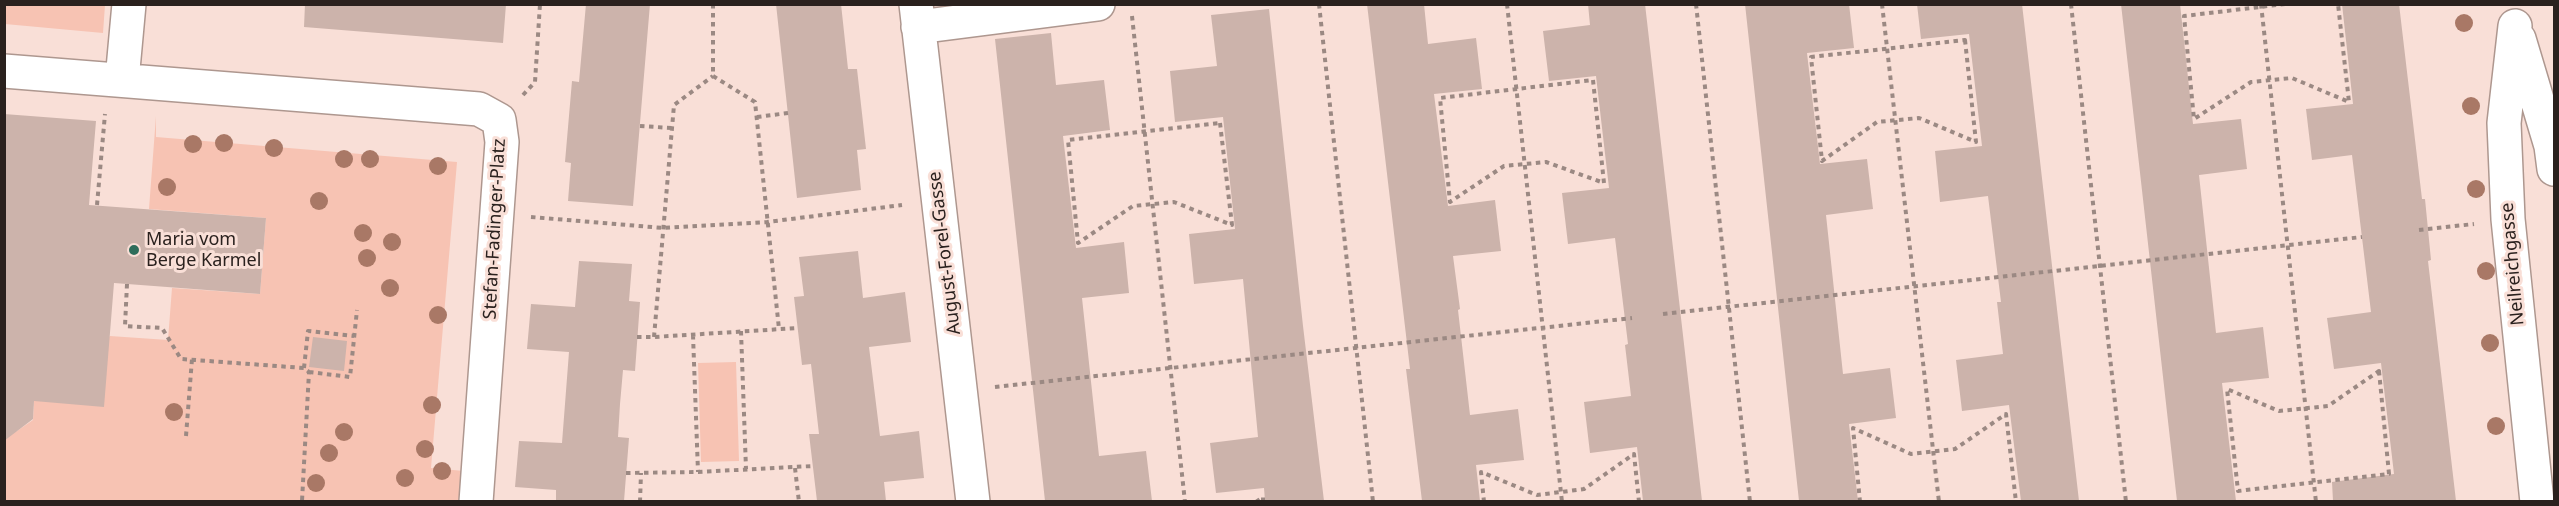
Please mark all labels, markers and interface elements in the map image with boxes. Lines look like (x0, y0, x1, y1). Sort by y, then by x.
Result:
street label: Stefan-Fadinger-Platz (479, 138, 511, 320)
street label: August-Forel-Gasse (924, 170, 966, 336)
street label: Neilreichgasse (2497, 202, 2529, 326)
place label: Maria vom Berge Karmel (146, 229, 261, 272)
marker: Maria vom Berge Karmel (127, 243, 141, 257)

